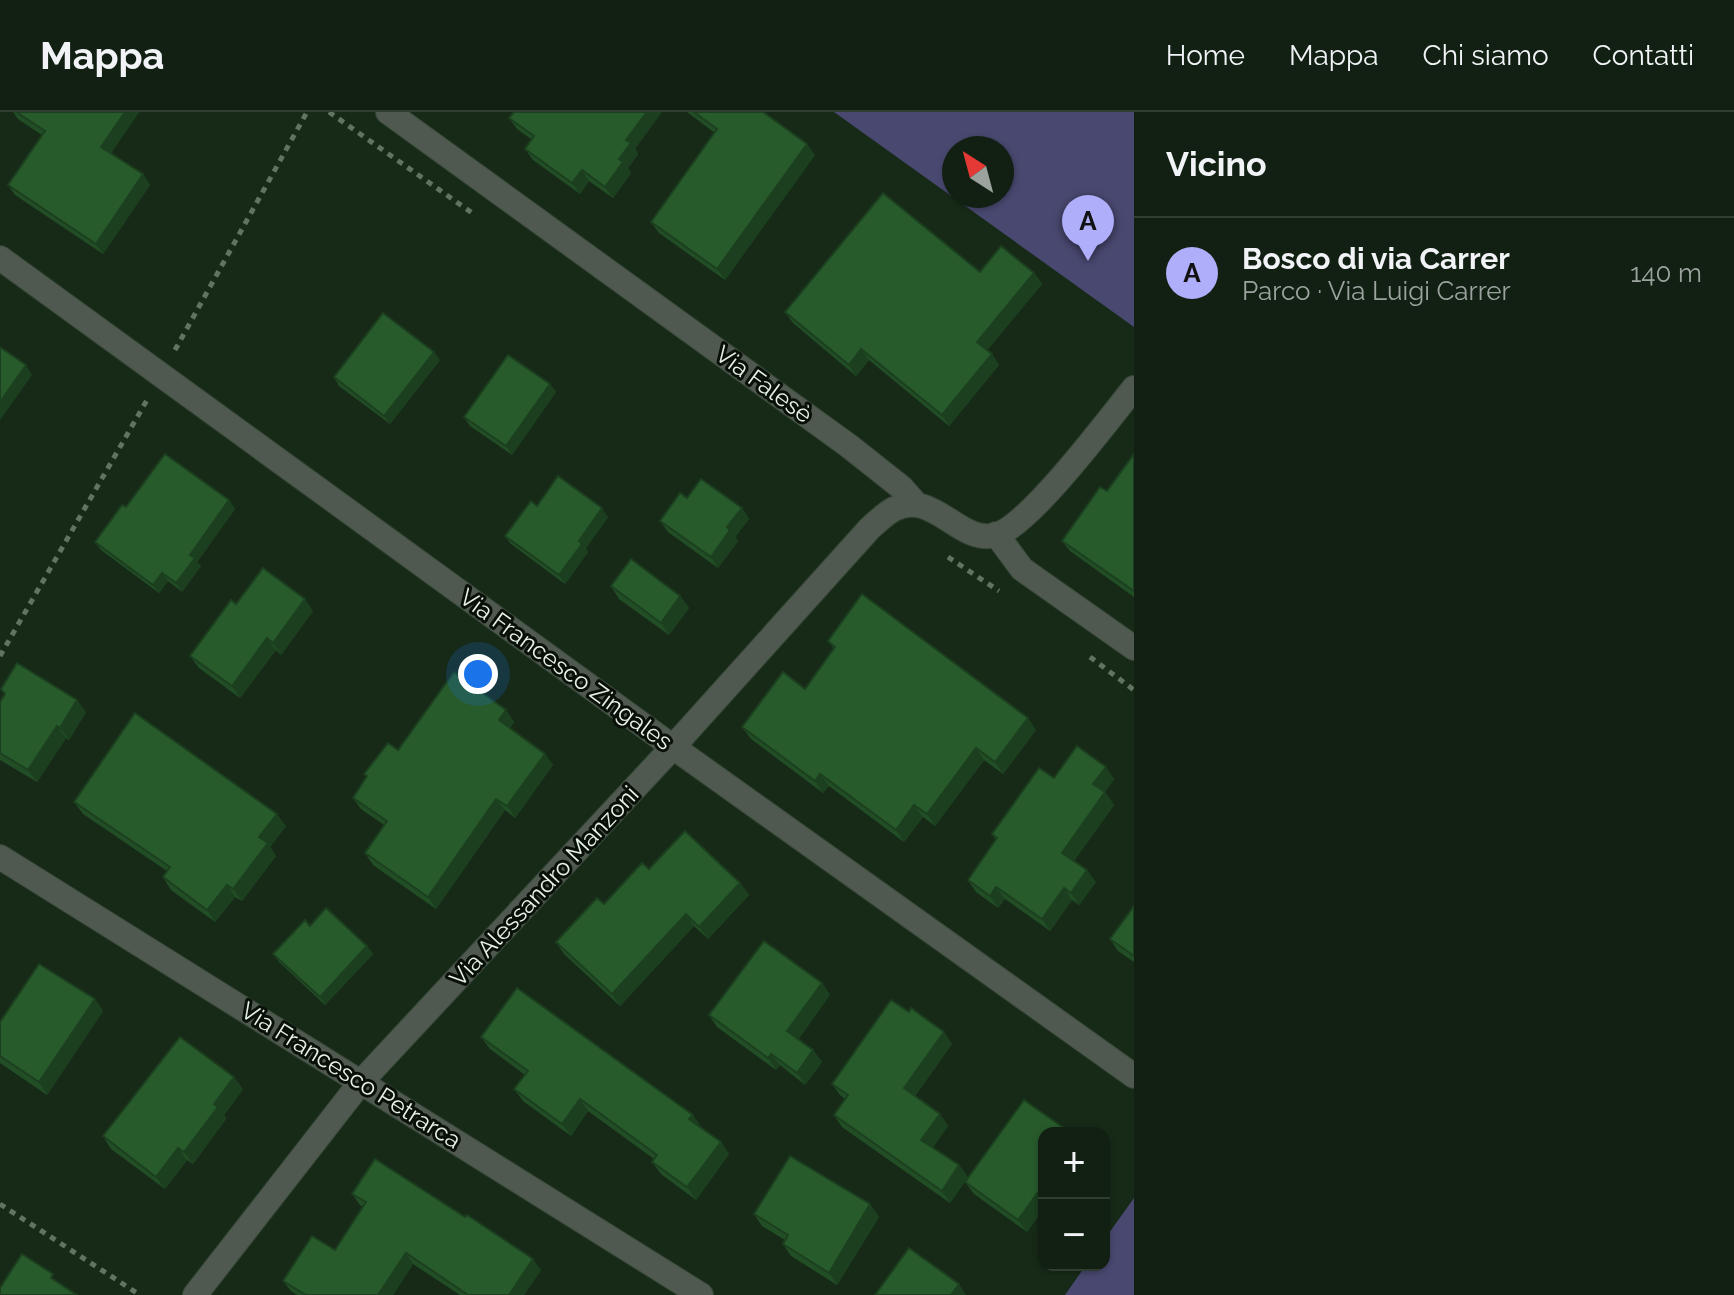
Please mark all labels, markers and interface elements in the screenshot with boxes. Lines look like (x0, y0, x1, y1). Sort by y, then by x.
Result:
text: Mappa (40, 33, 164, 78)
text: Home (1166, 39, 1245, 72)
text: Mappa (1289, 39, 1378, 72)
text: Chi siamo (1422, 39, 1549, 72)
text: Contatti (1593, 39, 1694, 72)
north arrow (942, 136, 1014, 208)
text: Vicino (1166, 144, 1267, 184)
pin: A (1062, 195, 1114, 261)
text: Bosco di via Carrer (1242, 241, 1510, 276)
text: A (1183, 258, 1201, 288)
text: 140 m (1630, 258, 1702, 288)
text: Parco · Via Luigi Carrer (1242, 276, 1511, 306)
street label: Via Falesè (710, 339, 818, 429)
street label: Via Francesco Zingales (454, 582, 678, 756)
your location (458, 654, 498, 694)
street label: Via Alessandro Manzoni (444, 780, 644, 992)
street label: Via Francesco Petrarca (236, 995, 466, 1155)
map controls (1038, 1127, 1110, 1271)
button: + (1038, 1127, 1110, 1199)
button: − (1038, 1199, 1110, 1271)

